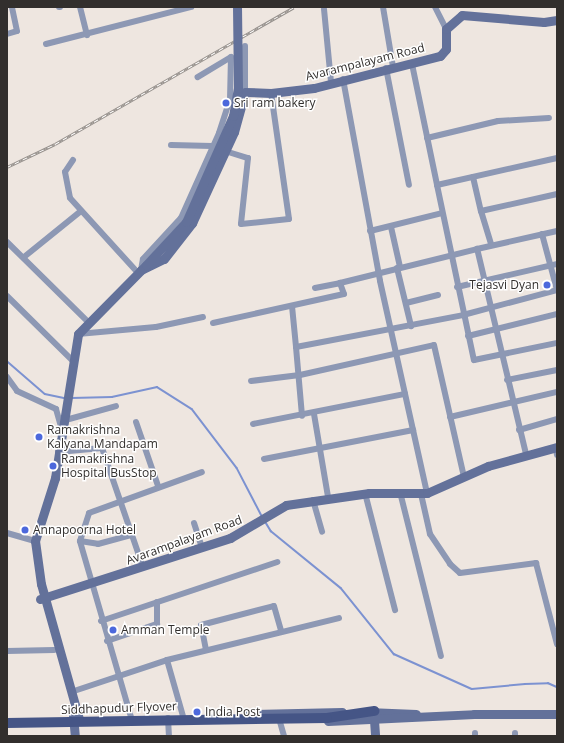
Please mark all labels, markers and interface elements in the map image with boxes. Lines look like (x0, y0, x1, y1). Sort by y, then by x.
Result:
street label: Avarampalayam Road (304, 40, 426, 84)
place label: Sri ram bakery (234, 96, 315, 110)
marker: Sri ram bakery (221, 98, 231, 108)
place label: Tejasvi Dyan (469, 278, 539, 292)
marker: Tejasvi Dyan (542, 280, 552, 290)
place label: Ramakrishna Kalyana Mandapam (47, 423, 158, 451)
marker: Ramakrishna Kalyana Mandapam (34, 432, 44, 442)
place label: Ramakrishna Hospital BusStop (61, 452, 156, 480)
marker: Ramakrishna Hospital BusStop (48, 461, 58, 471)
street label: Avarampalayam Road (124, 512, 244, 568)
place label: Annapoorna Hotel (33, 523, 136, 537)
marker: Annapoorna Hotel (20, 525, 30, 535)
place label: Amman Temple (121, 623, 210, 637)
marker: Amman Temple (108, 625, 118, 635)
street label: Siddhapudur Flyover (61, 699, 177, 717)
place label: India Post (205, 705, 260, 719)
marker: India Post (192, 707, 202, 717)

